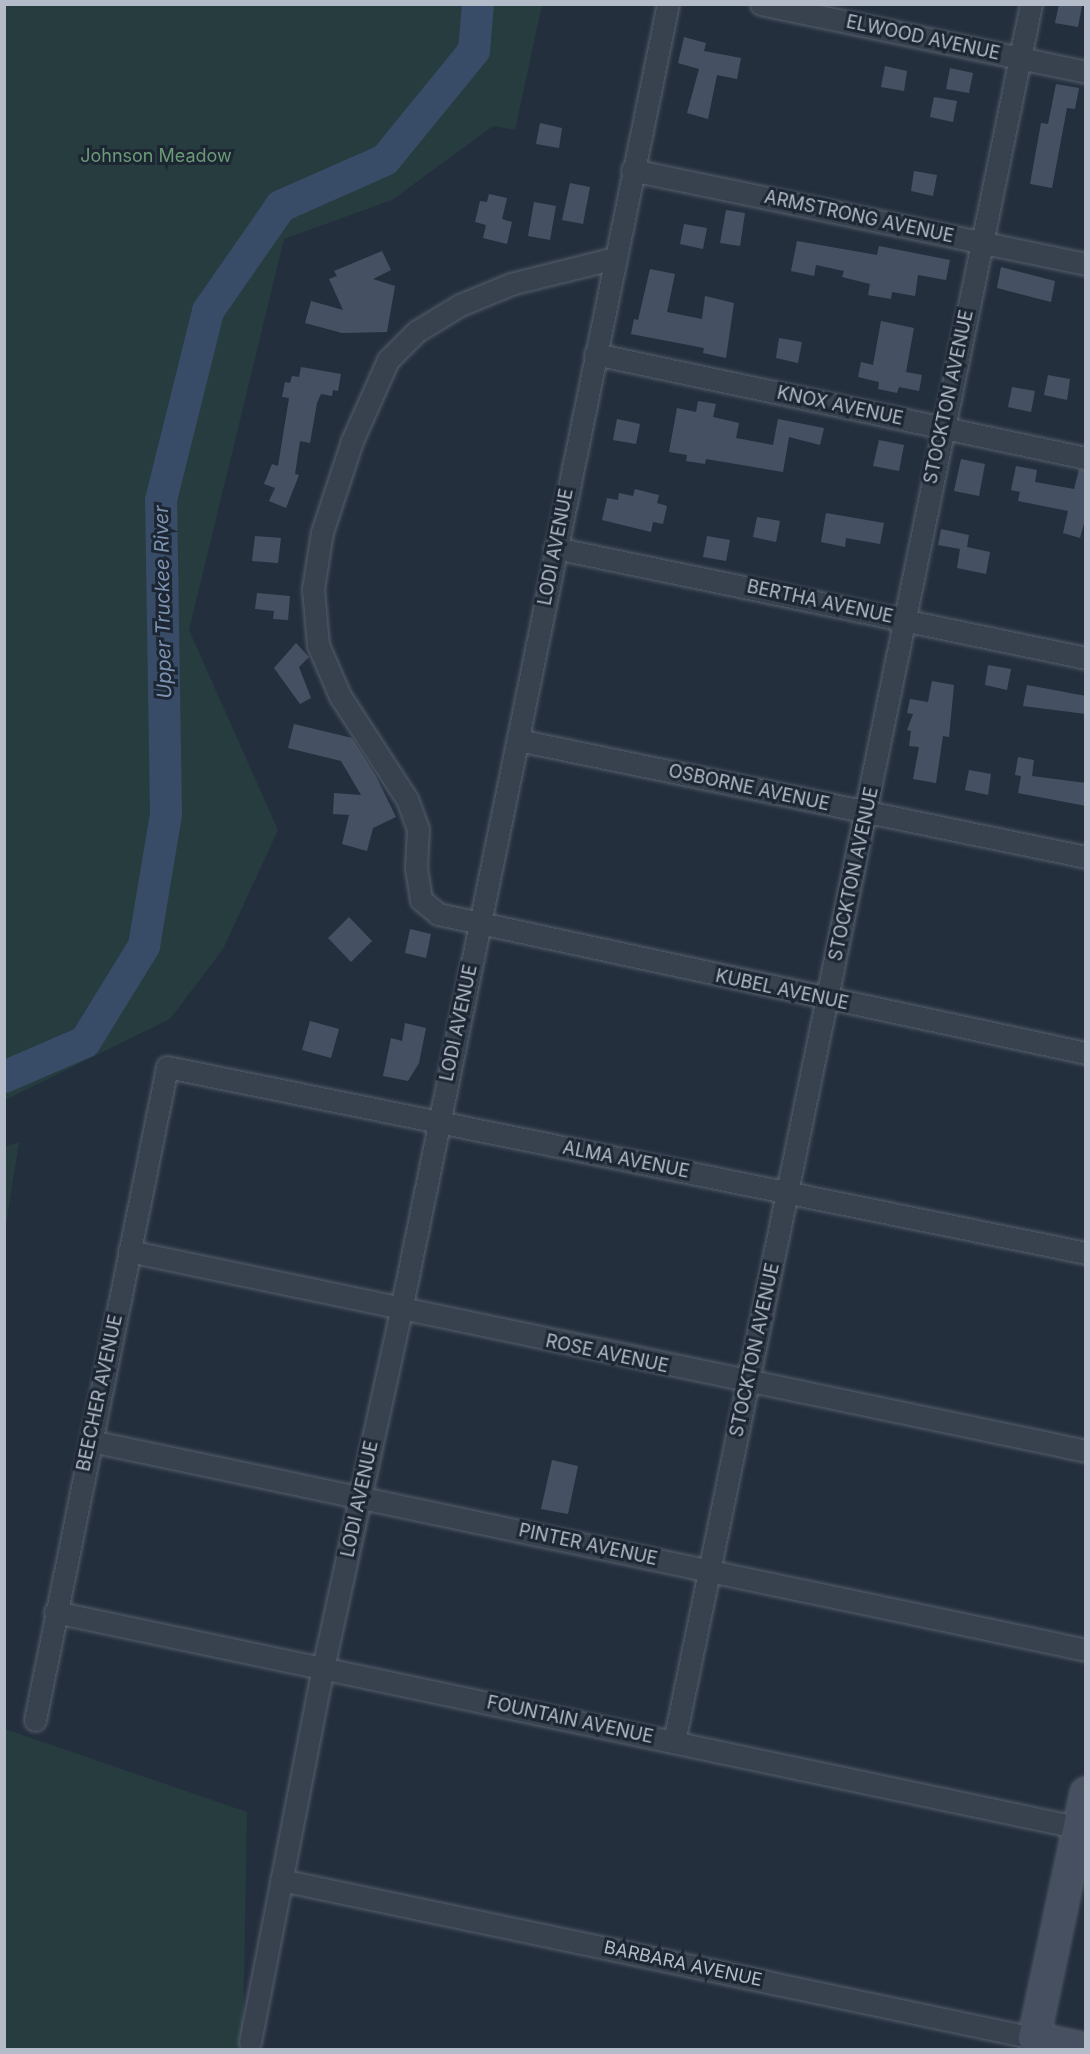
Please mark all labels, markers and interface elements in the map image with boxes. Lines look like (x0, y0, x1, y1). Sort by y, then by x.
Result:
street label: ELWOOD AVENUE (844, 11, 1002, 65)
park label: Johnson Meadow (80, 145, 232, 167)
street label: ARMSTRONG AVENUE (762, 186, 956, 248)
street label: STOCKTON AVENUE (920, 308, 978, 486)
street label: KNOX AVENUE (775, 382, 905, 430)
street label: LODI AVENUE (534, 487, 578, 607)
water label: Upper Truckee River (149, 505, 177, 699)
street label: BERTHA AVENUE (745, 576, 895, 628)
street label: OSBORNE AVENUE (667, 760, 831, 816)
street label: STOCKTON AVENUE (825, 785, 883, 963)
street label: LODI AVENUE (436, 963, 482, 1083)
street label: KUBEL AVENUE (713, 965, 851, 1015)
street label: ALMA AVENUE (561, 1137, 691, 1183)
street label: STOCKTON AVENUE (726, 1261, 784, 1439)
street label: BEECHER AVENUE (73, 1313, 127, 1473)
street label: ROSE AVENUE (544, 1330, 670, 1378)
street label: LODI AVENUE (337, 1439, 383, 1559)
street label: PINTER AVENUE (517, 1520, 659, 1570)
street label: FOUNTAIN AVENUE (485, 1692, 655, 1748)
street label: BARBARA AVENUE (602, 1937, 764, 1991)

